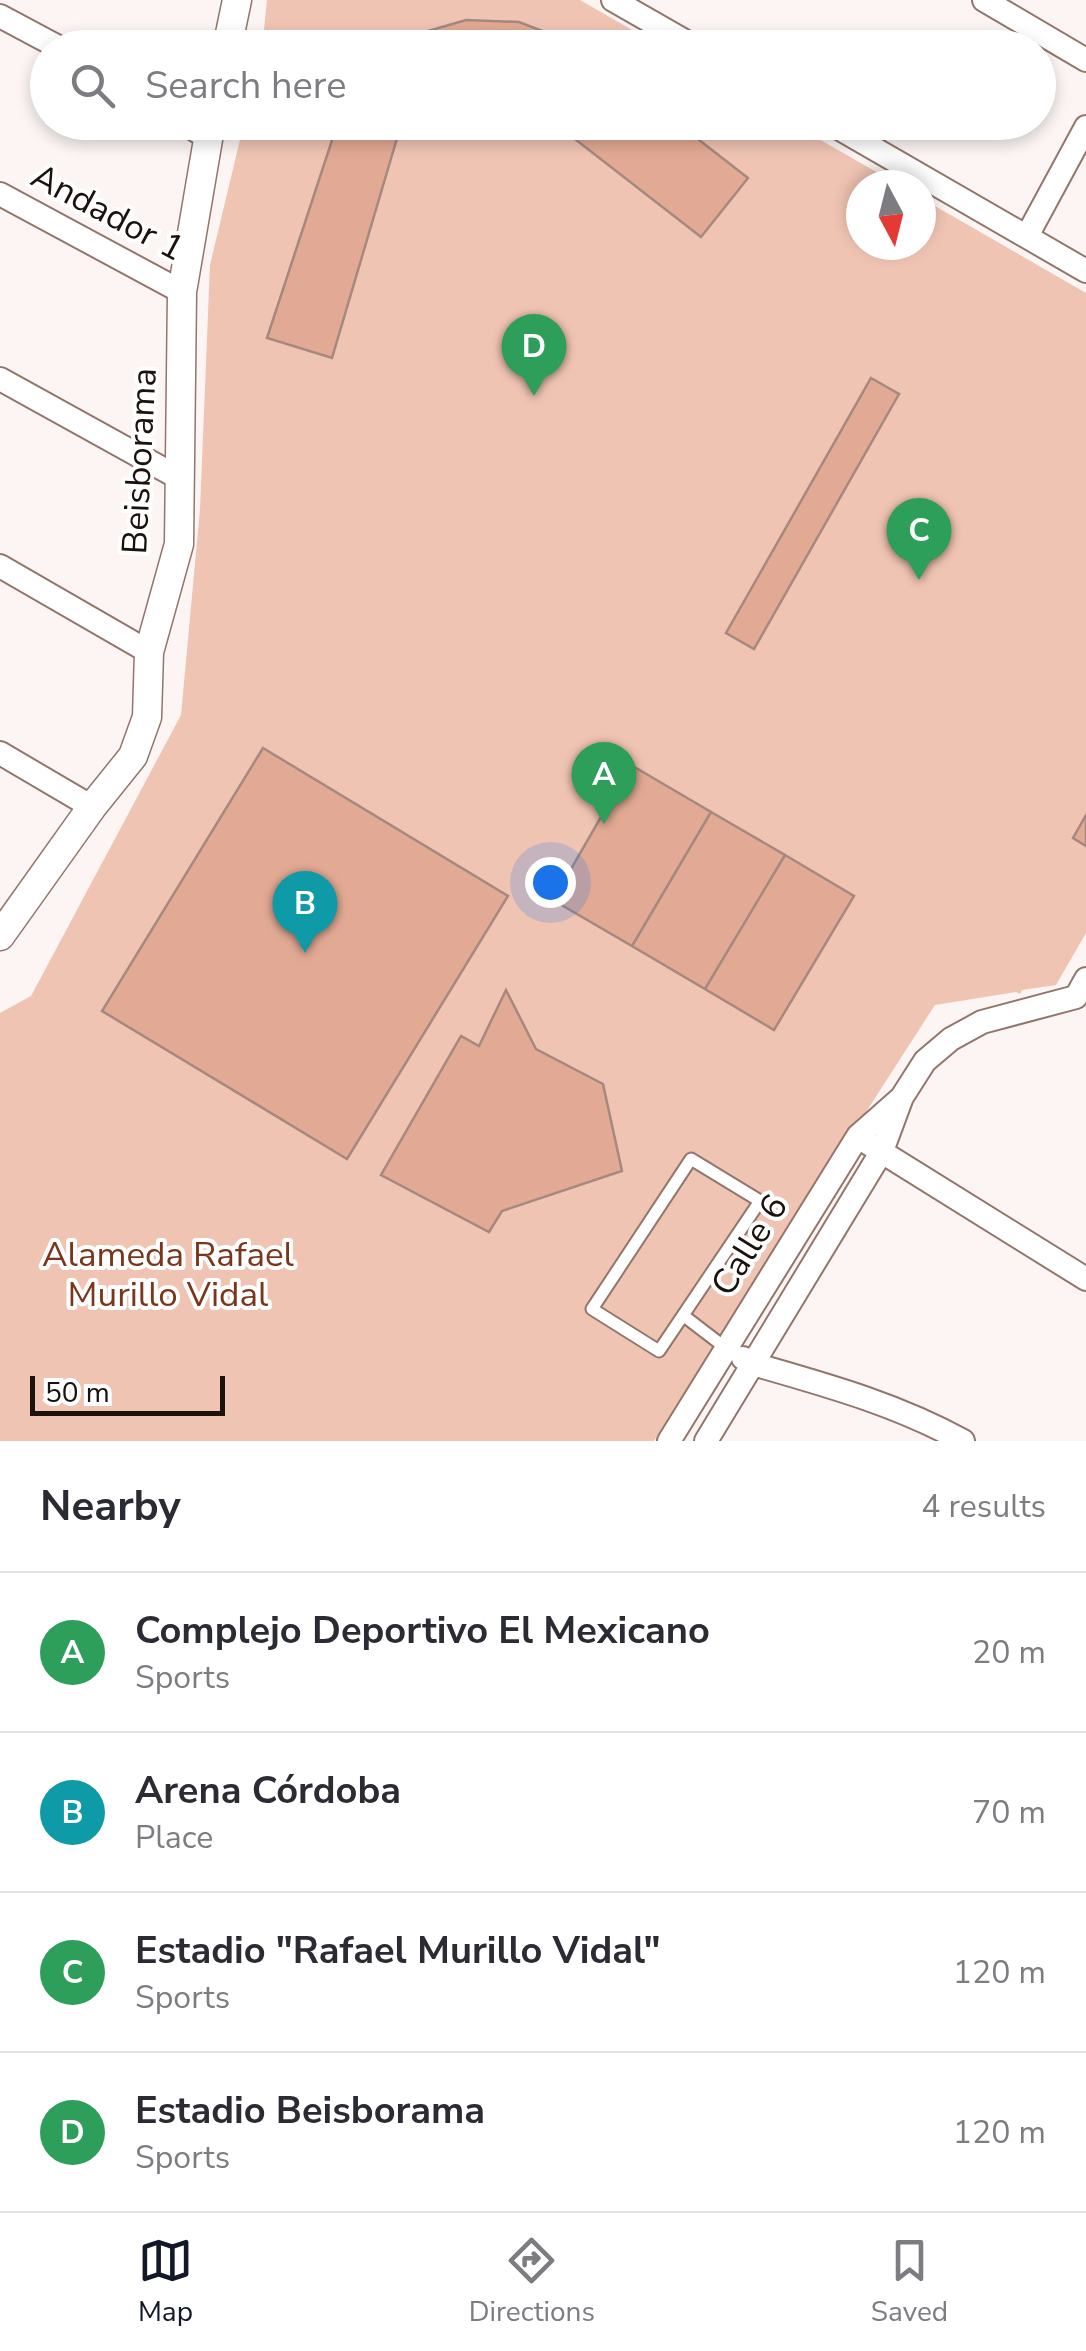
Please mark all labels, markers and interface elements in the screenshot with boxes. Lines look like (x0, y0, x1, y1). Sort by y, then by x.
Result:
search box (30, 30, 1056, 140)
icon: search (65, 58, 120, 113)
text: Search here (145, 60, 346, 111)
street label: Andador 1 (23, 153, 192, 272)
north arrow (846, 170, 936, 260)
pin: D (502, 314, 566, 396)
street label: Beisborama (111, 367, 168, 555)
pin: C (886, 498, 952, 580)
pin: A (572, 742, 636, 824)
your location (525, 857, 576, 908)
pin: B (272, 870, 338, 953)
street label: Calle 6 (700, 1186, 799, 1305)
park label: Alameda Rafael Murillo Vidal (42, 1231, 295, 1318)
scale bar (30, 1371, 225, 1416)
text: 50 m (45, 1374, 110, 1412)
text: Nearby (40, 1478, 181, 1535)
text: 4 results (921, 1485, 1046, 1528)
text: Complejo Deportivo El Mexicano (135, 1605, 710, 1656)
text: A (61, 1631, 84, 1674)
text: 20 m (972, 1631, 1046, 1674)
text: Sports (135, 1656, 230, 1699)
text: Arena Córdoba (135, 1765, 401, 1816)
text: B (61, 1791, 84, 1834)
text: 70 m (972, 1791, 1046, 1834)
text: Place (135, 1816, 213, 1859)
text: Estadio "Rafael Murillo Vidal" (135, 1925, 660, 1976)
text: C (62, 1951, 83, 1994)
text: 120 m (953, 1951, 1046, 1994)
text: Sports (135, 1976, 230, 2019)
text: Estadio Beisborama (135, 2085, 485, 2136)
text: D (60, 2111, 85, 2154)
text: 120 m (953, 2111, 1046, 2154)
text: Sports (135, 2136, 230, 2179)
tab: Map (138, 2233, 193, 2331)
tab: Directions (469, 2233, 595, 2331)
tab: Saved (871, 2233, 948, 2331)

